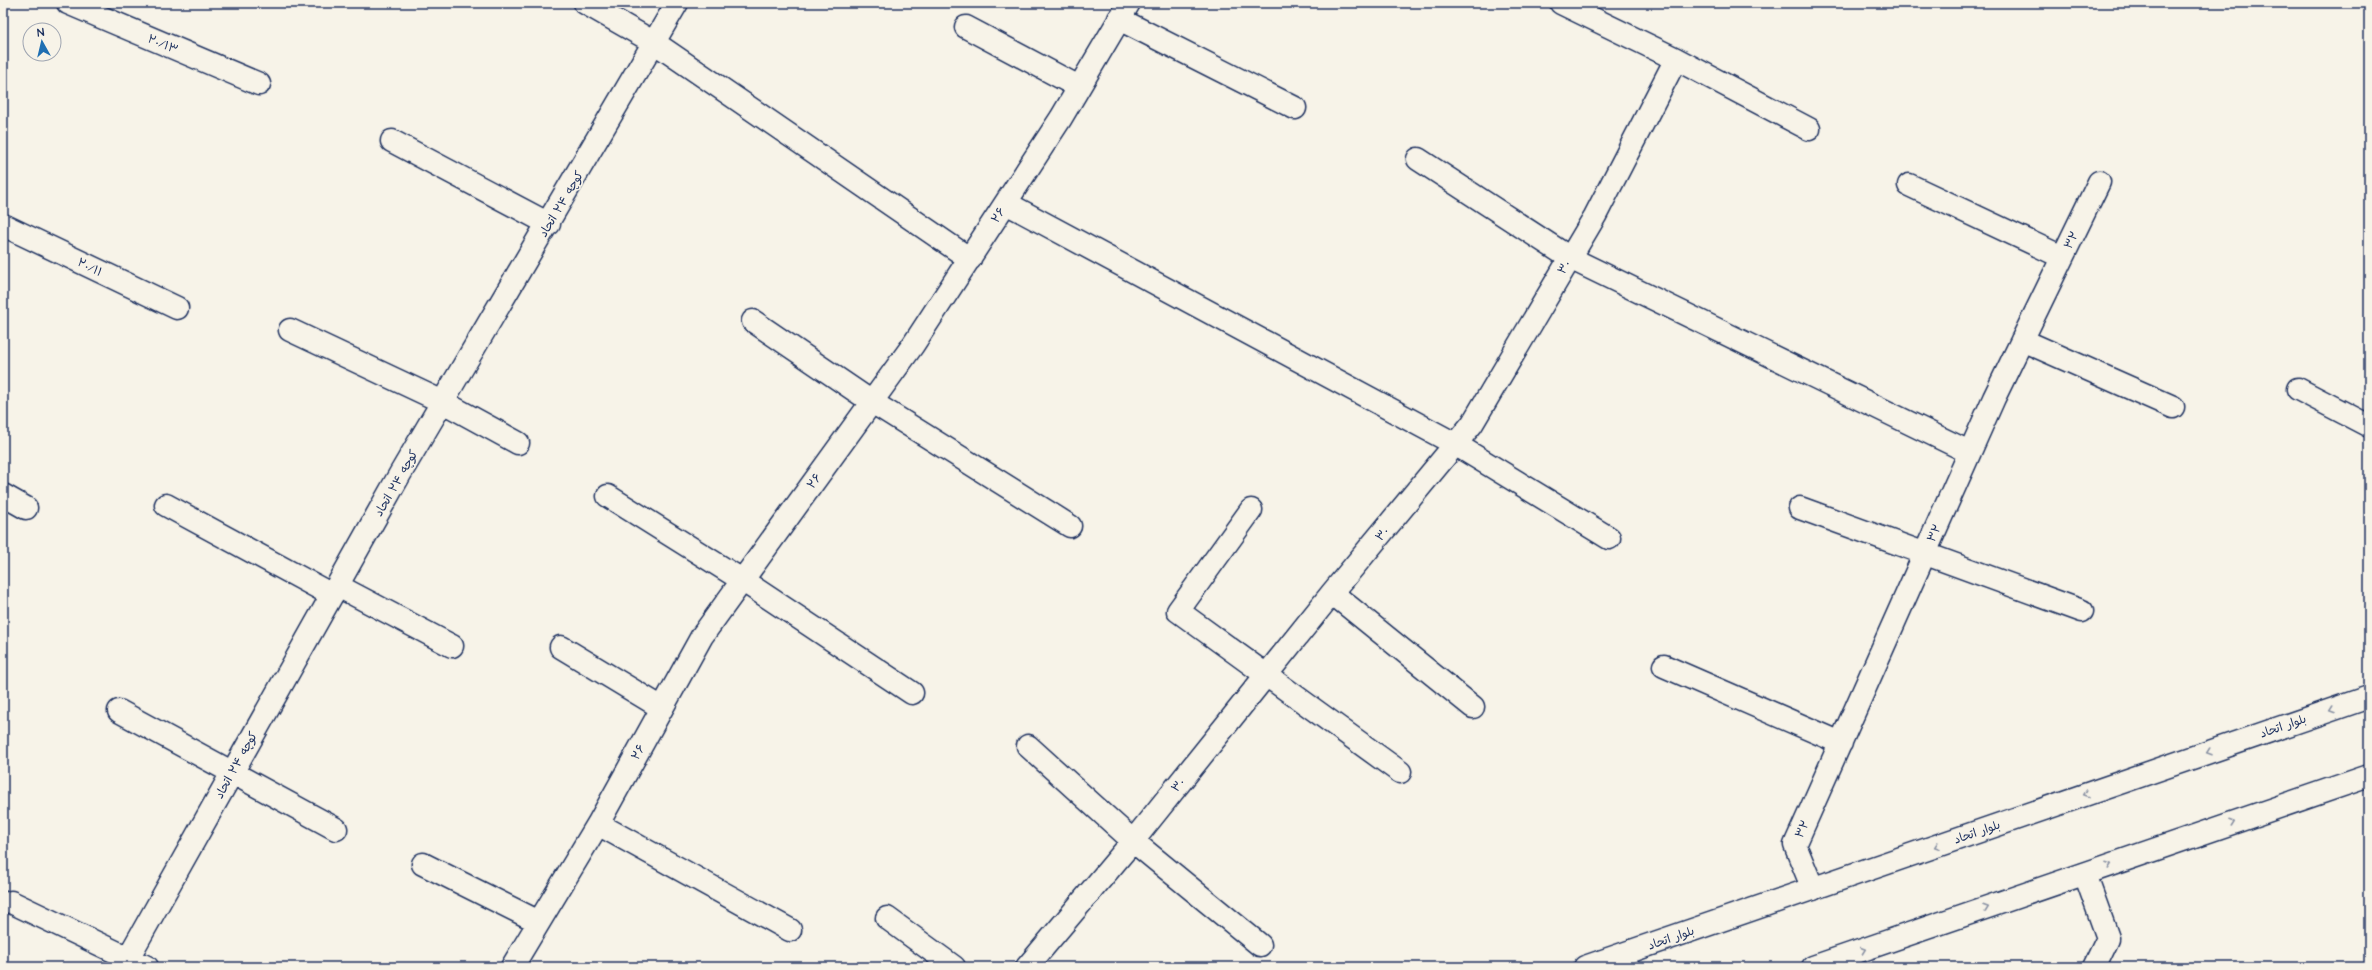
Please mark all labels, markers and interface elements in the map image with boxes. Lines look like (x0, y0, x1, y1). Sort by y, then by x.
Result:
north arrow (22, 22, 62, 62)
text: N (36, 25, 45, 41)
street label: ۲۰/۱۳ (145, 30, 181, 58)
street label: کوچه ۲۴ اتحاد (535, 168, 588, 241)
street label: ۲۶ (987, 204, 1010, 226)
street label: ۳۲ (2060, 228, 2083, 252)
street label: ۲۰/۱۱ (74, 254, 105, 281)
street label: ۳۰ (1554, 257, 1575, 277)
street label: کوچه ۲۴ اتحاد (370, 447, 422, 520)
street label: ۲۶ (803, 470, 826, 493)
street label: ۳۲ (1923, 522, 1946, 545)
street label: ۳۰ (1371, 524, 1393, 545)
one-way arrow (2329, 705, 2336, 713)
street label: بلوار اتحاد (2258, 711, 2309, 742)
street label: کوچه ۲۴ اتحاد (211, 729, 262, 802)
street label: ۲۶ (627, 741, 650, 763)
one-way arrow (2206, 747, 2213, 756)
street label: ۳۰ (1167, 775, 1189, 796)
one-way arrow (2083, 790, 2090, 798)
street label: بلوار اتحاد (1952, 817, 2003, 848)
street label: ۳۲ (1791, 818, 1814, 841)
one-way arrow (2228, 819, 2235, 828)
one-way arrow (1934, 841, 1941, 850)
one-way arrow (2105, 862, 2112, 870)
one-way arrow (1982, 904, 1989, 912)
street label: بلوار اتحاد (1646, 923, 1697, 954)
one-way arrow (1859, 946, 1866, 955)

